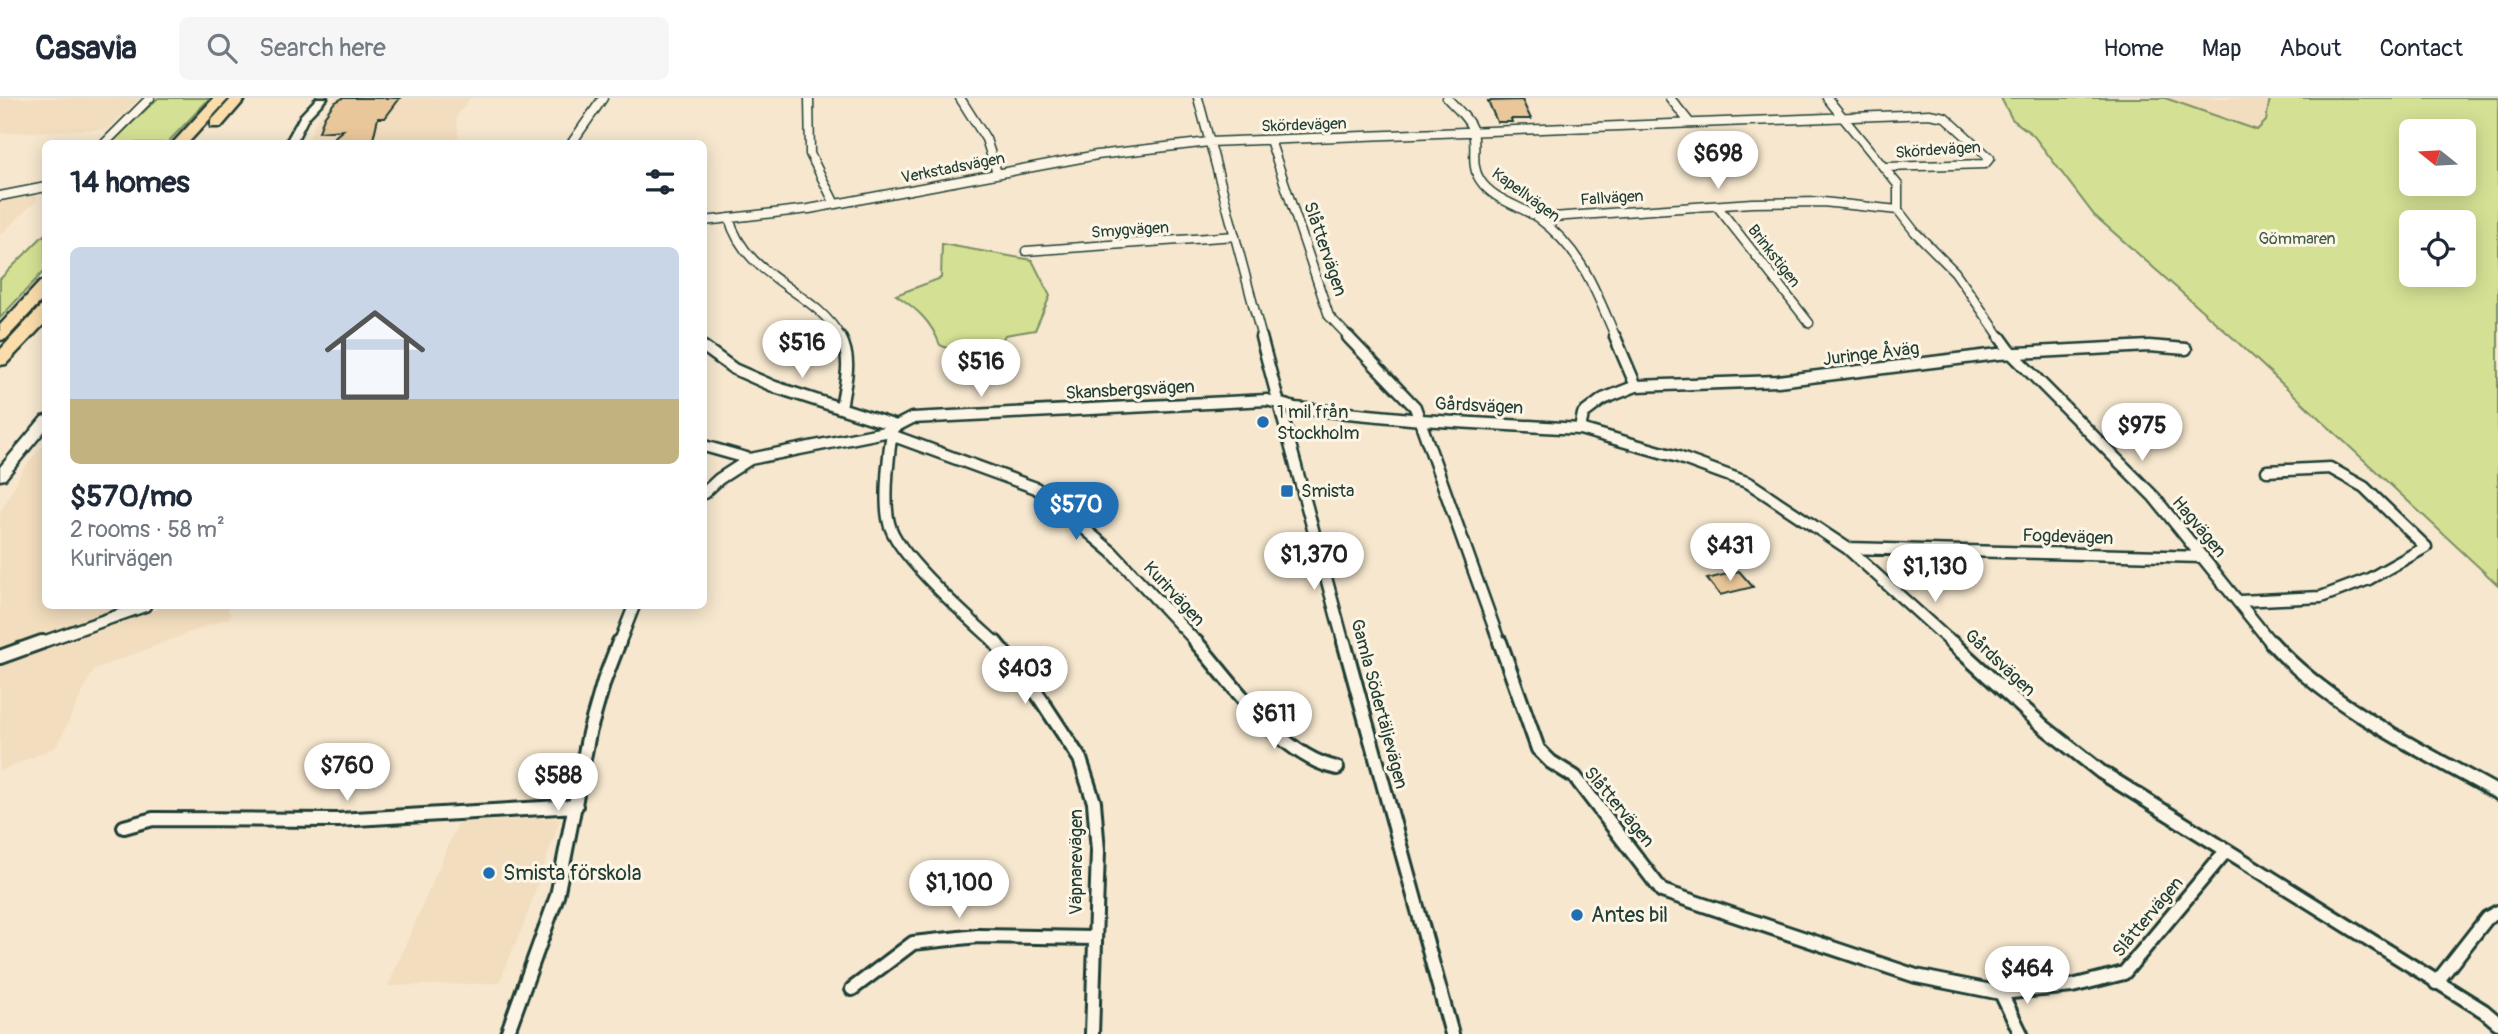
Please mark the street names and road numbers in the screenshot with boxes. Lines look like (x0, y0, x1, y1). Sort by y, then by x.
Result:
street label: Skördevägen (1261, 114, 1347, 136)
street label: Skördevägen (1895, 137, 1981, 163)
street label: Verkstadsvägen (899, 148, 1007, 188)
street label: Kapellvägen (1488, 164, 1564, 226)
street label: Fallvägen (1580, 186, 1644, 210)
street label: Slåttervägen (1298, 199, 1352, 299)
street label: Smygvägen (1090, 217, 1170, 243)
street label: Brinkstigen (1743, 221, 1805, 291)
street label: Juringe Åväg (1821, 336, 1921, 371)
street label: Skansbergsvägen (1065, 375, 1195, 405)
street label: Gårdsvägen (1434, 392, 1524, 420)
street label: Hagvägen (2167, 492, 2231, 562)
street label: Fogdevägen (2022, 524, 2114, 550)
street label: Kurirvägen (1138, 557, 1210, 631)
street label: Gamla Södertäljevägen (1345, 616, 1413, 792)
street label: Gårdsvägen (1960, 624, 2040, 702)
street label: Slåttervägen (1579, 762, 1659, 852)
street label: Väpnarevägen (1065, 809, 1088, 915)
street label: Slåttervägen (2108, 872, 2188, 962)

